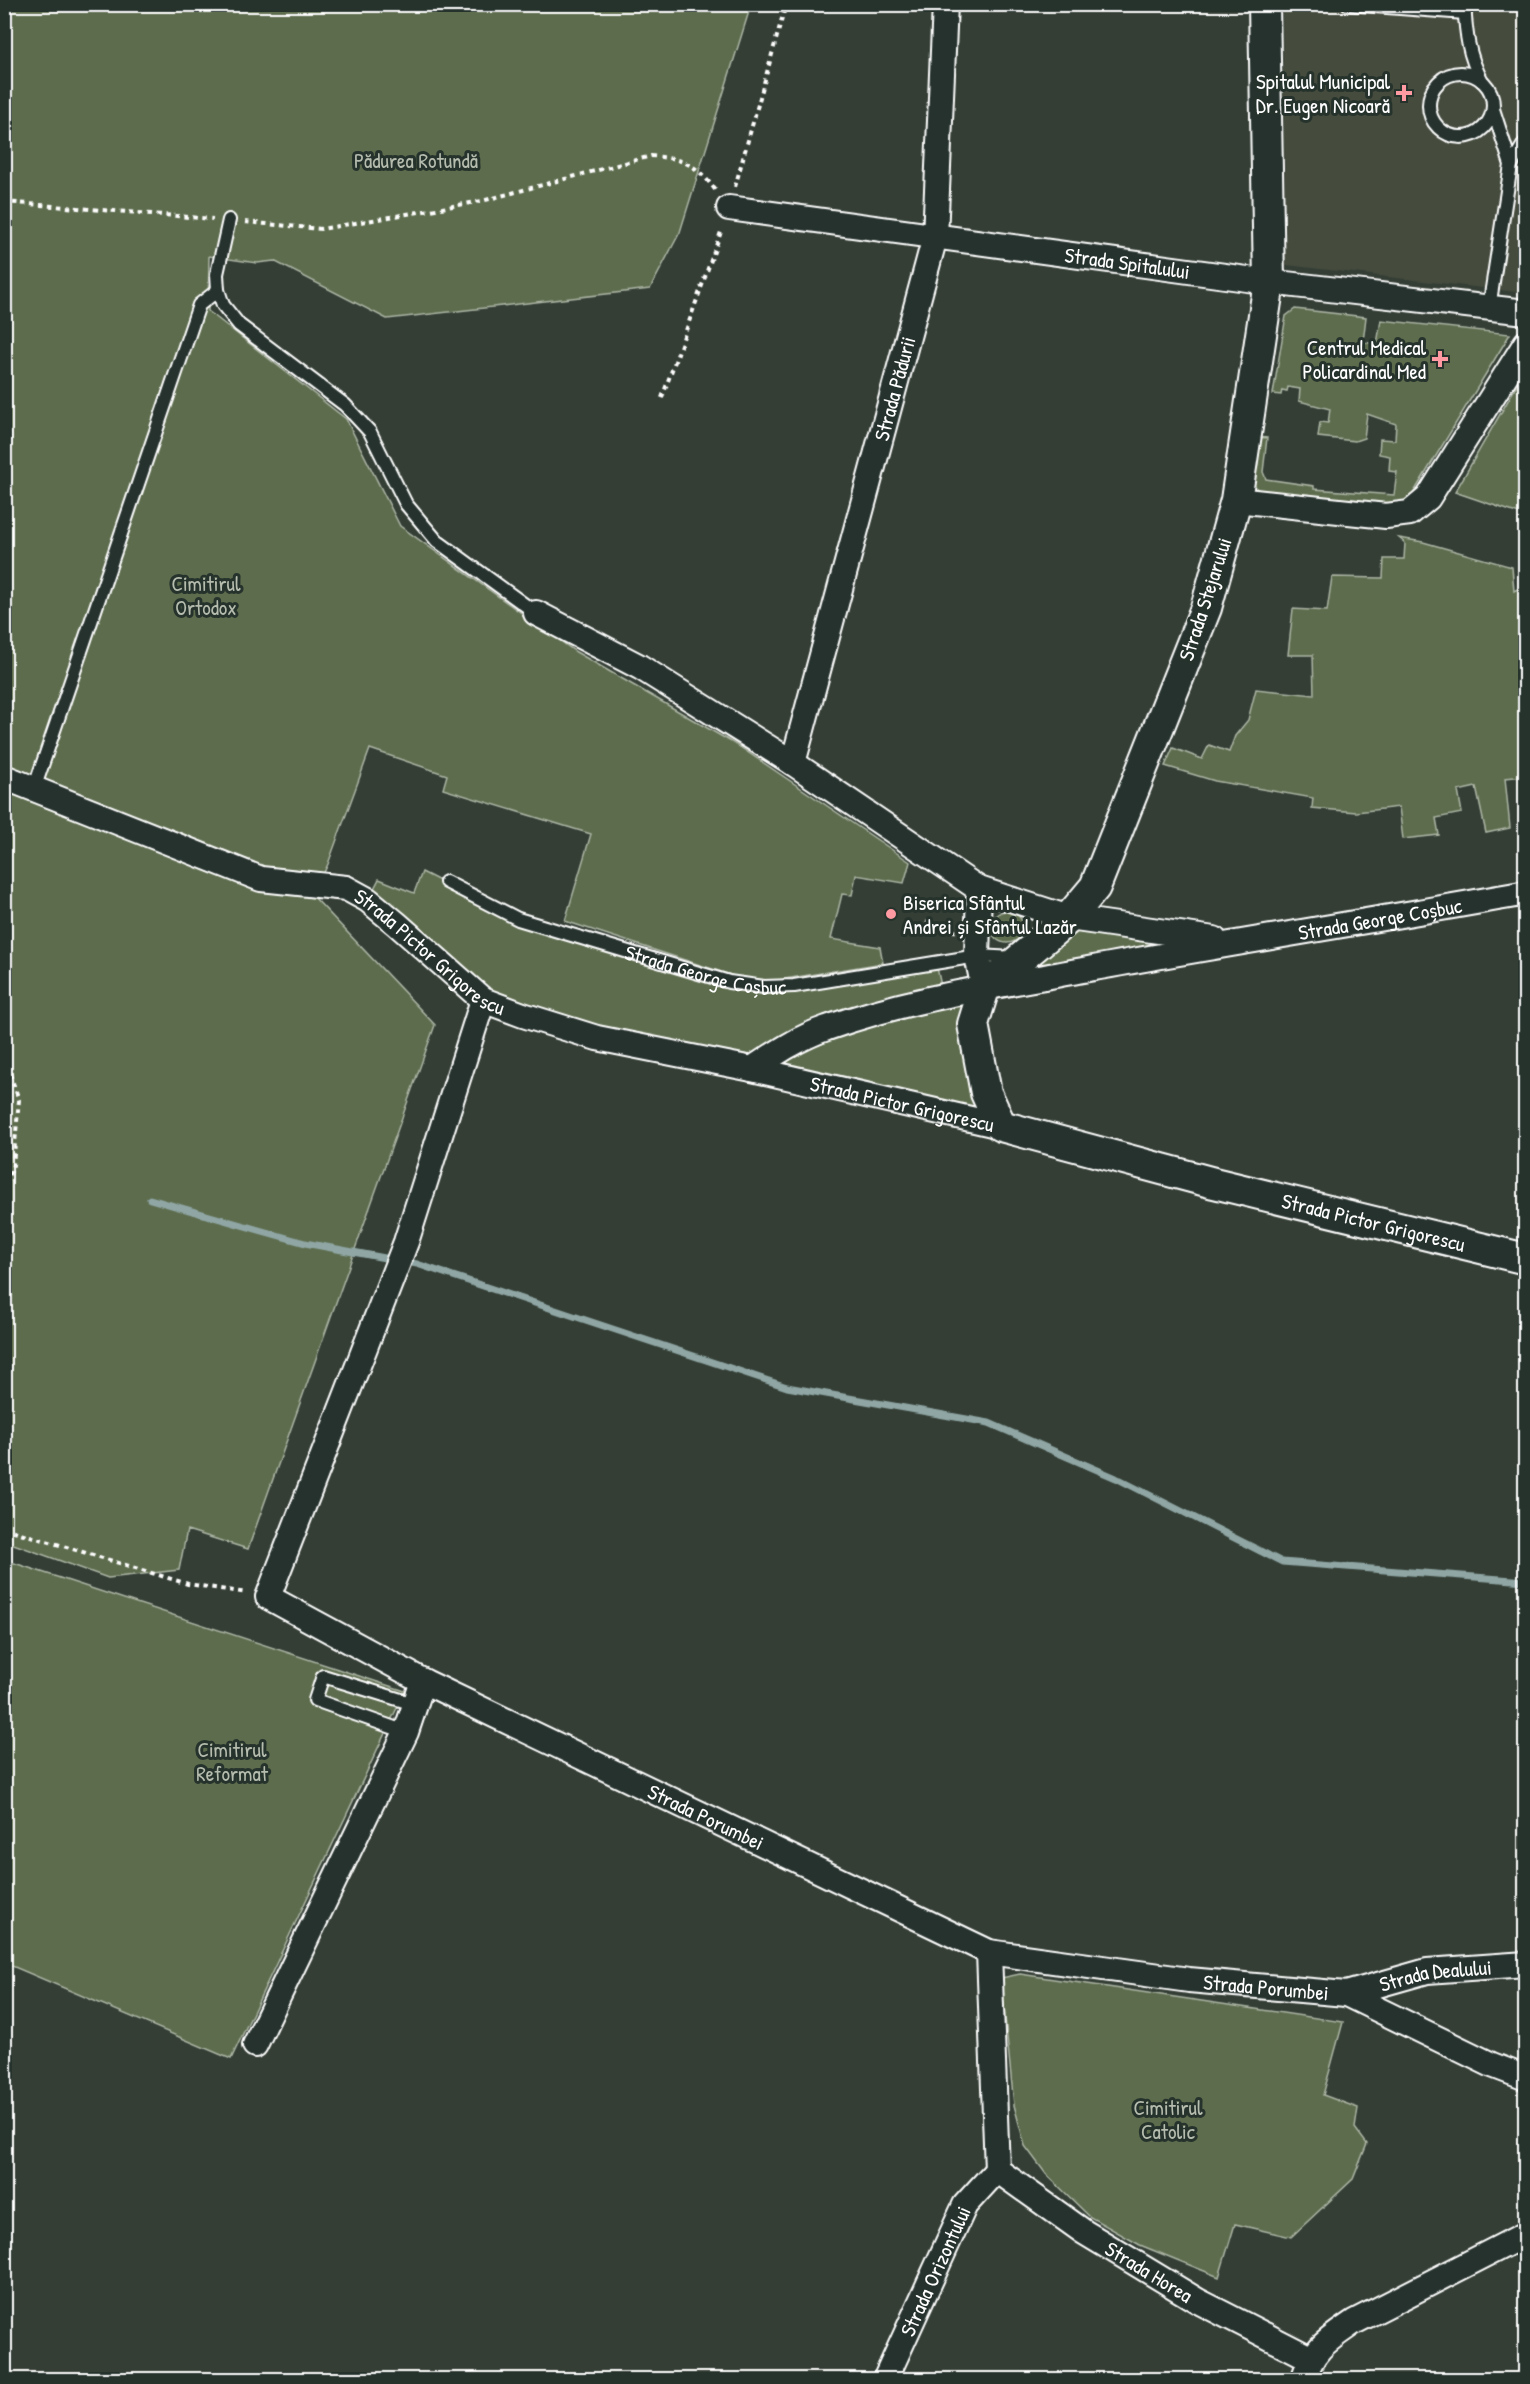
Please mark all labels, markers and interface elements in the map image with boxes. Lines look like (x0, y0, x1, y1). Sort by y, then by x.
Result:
place label: Spitalul Municipal Dr. Eugen Nicoară (1256, 67, 1390, 120)
marker: Spitalul Municipal Dr. Eugen Nicoară (1395, 84, 1413, 102)
park label: Pădurea Rotundă (354, 146, 478, 175)
street label: Strada Spitalului (1063, 240, 1192, 286)
street label: Strada Pădurii (866, 333, 922, 444)
place label: Centrul Medical Policardinal Med (1303, 333, 1426, 386)
marker: Centrul Medical Policardinal Med (1431, 350, 1449, 368)
street label: Strada Stejarului (1171, 534, 1239, 664)
park label: Cimitirul Ortodox (171, 569, 241, 622)
street label: Strada Pictor Grigorescu (350, 881, 510, 1022)
place label: Biserica Sfântul Andrei și Sfântul Lazăr (903, 888, 1077, 941)
street label: Strada George Coșbuc (1296, 890, 1465, 947)
marker: Biserica Sfântul Andrei și Sfântul Lazăr (884, 907, 898, 921)
street label: Strada George Coșbuc (622, 937, 787, 1002)
street label: Strada Pictor Grigorescu (808, 1068, 998, 1139)
street label: Strada Pictor Grigorescu (1279, 1186, 1469, 1258)
park label: Cimitirul Reformat (196, 1735, 269, 1788)
street label: Strada Porumbei (643, 1776, 769, 1857)
street label: Strada Dealului (1376, 1952, 1493, 1998)
street label: Strada Porumbei (1202, 1967, 1330, 2007)
park label: Cimitirul Catolic (1133, 2093, 1203, 2146)
street label: Strada Orizontului (893, 2201, 977, 2341)
street label: Strada Horea (1100, 2234, 1198, 2309)

